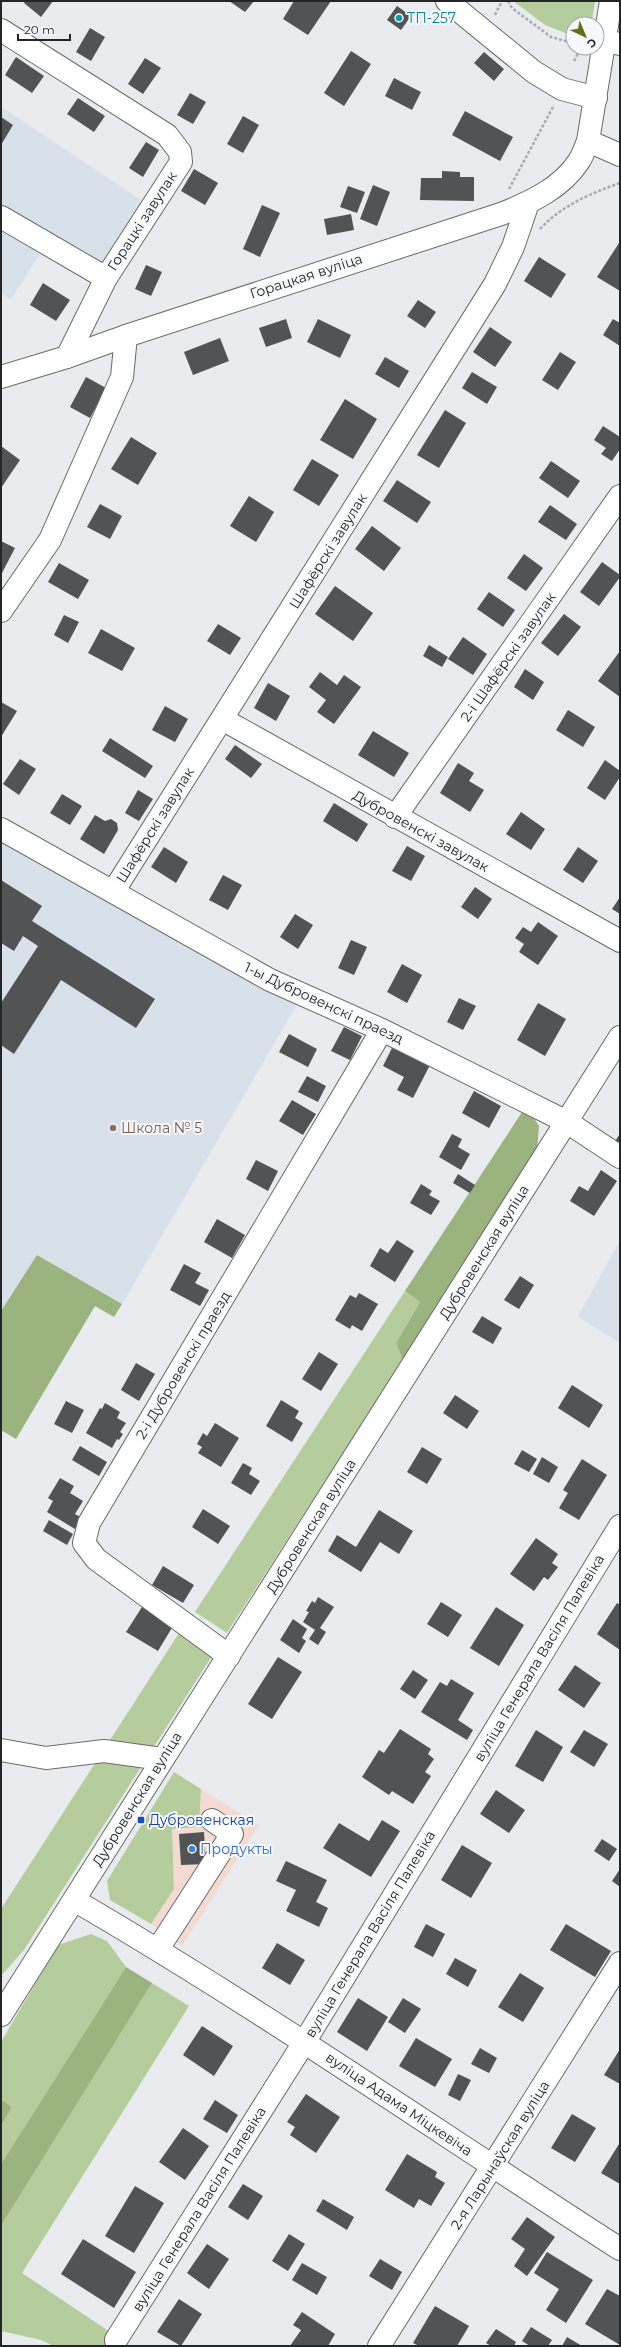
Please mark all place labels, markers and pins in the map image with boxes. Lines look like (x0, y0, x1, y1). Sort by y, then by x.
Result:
place label: ТП-257 (407, 9, 456, 27)
marker: ТП-257 (394, 13, 404, 23)
place label: Школа № 5 (121, 1119, 202, 1137)
marker: Школа № 5 (108, 1123, 118, 1133)
place label: Дубровенская (149, 1811, 254, 1829)
marker: Дубровенская (136, 1815, 146, 1825)
place label: Продукты (200, 1840, 273, 1858)
marker: Продукты (187, 1844, 197, 1854)

